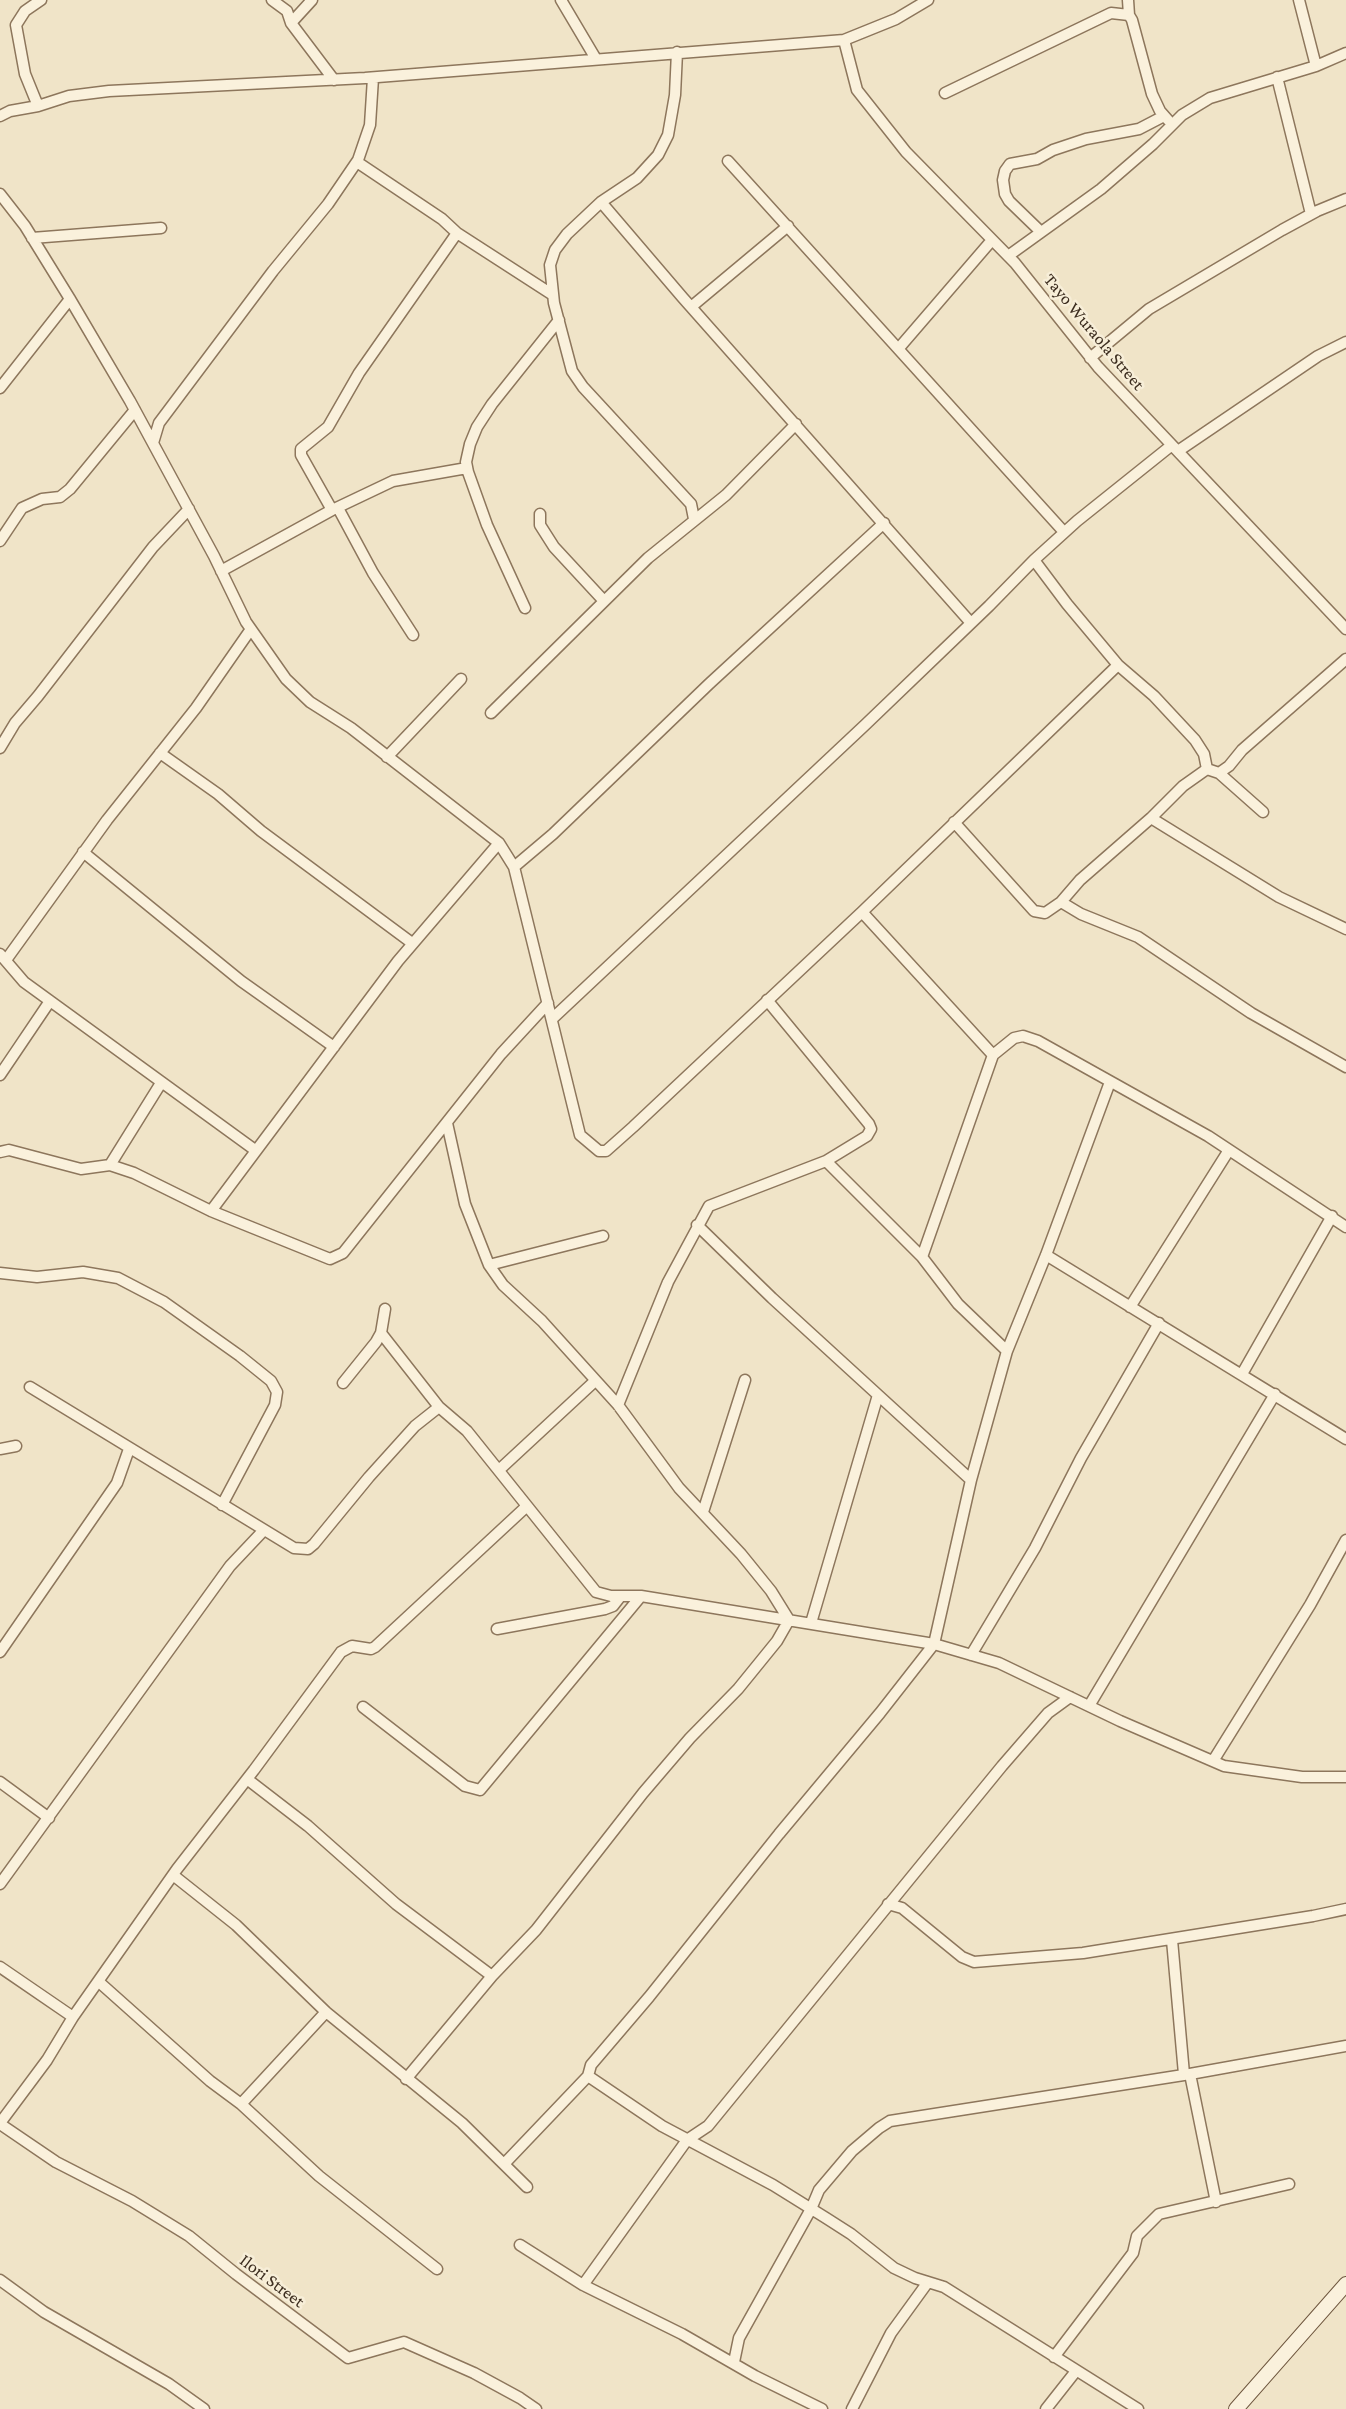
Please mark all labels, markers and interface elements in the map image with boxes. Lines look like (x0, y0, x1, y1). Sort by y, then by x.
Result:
street label: Tayo Wuraola Street (1039, 269, 1149, 395)
street label: Ilori Street (235, 2250, 309, 2312)

